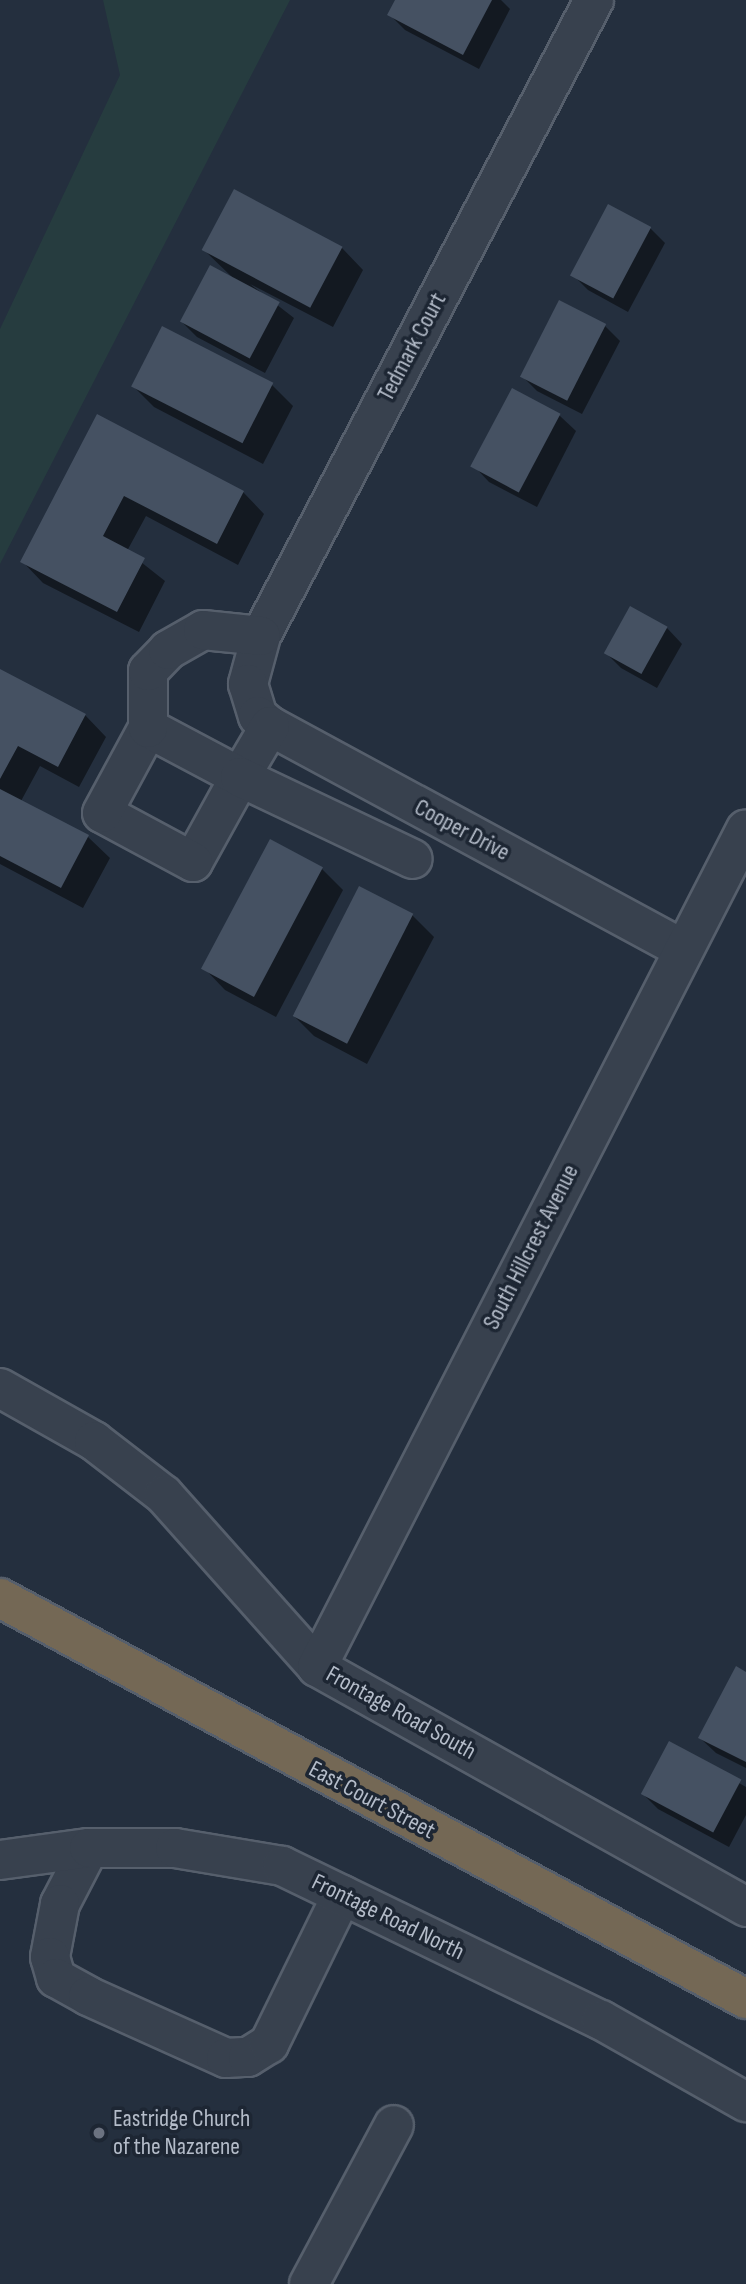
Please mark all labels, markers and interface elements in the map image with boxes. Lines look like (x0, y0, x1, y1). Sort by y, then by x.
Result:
street label: Tedmark Court (372, 288, 452, 406)
street label: Cooper Drive (410, 793, 514, 867)
street label: South Hillcrest Avenue (477, 1160, 585, 1334)
street label: Frontage Road South (321, 1660, 481, 1766)
street label: East Court Street (304, 1755, 440, 1845)
street label: Frontage Road North (307, 1868, 469, 1966)
place label: Eastridge Church of the Nazarene (113, 2105, 250, 2161)
marker: Eastridge Church of the Nazarene (91, 2125, 107, 2141)

